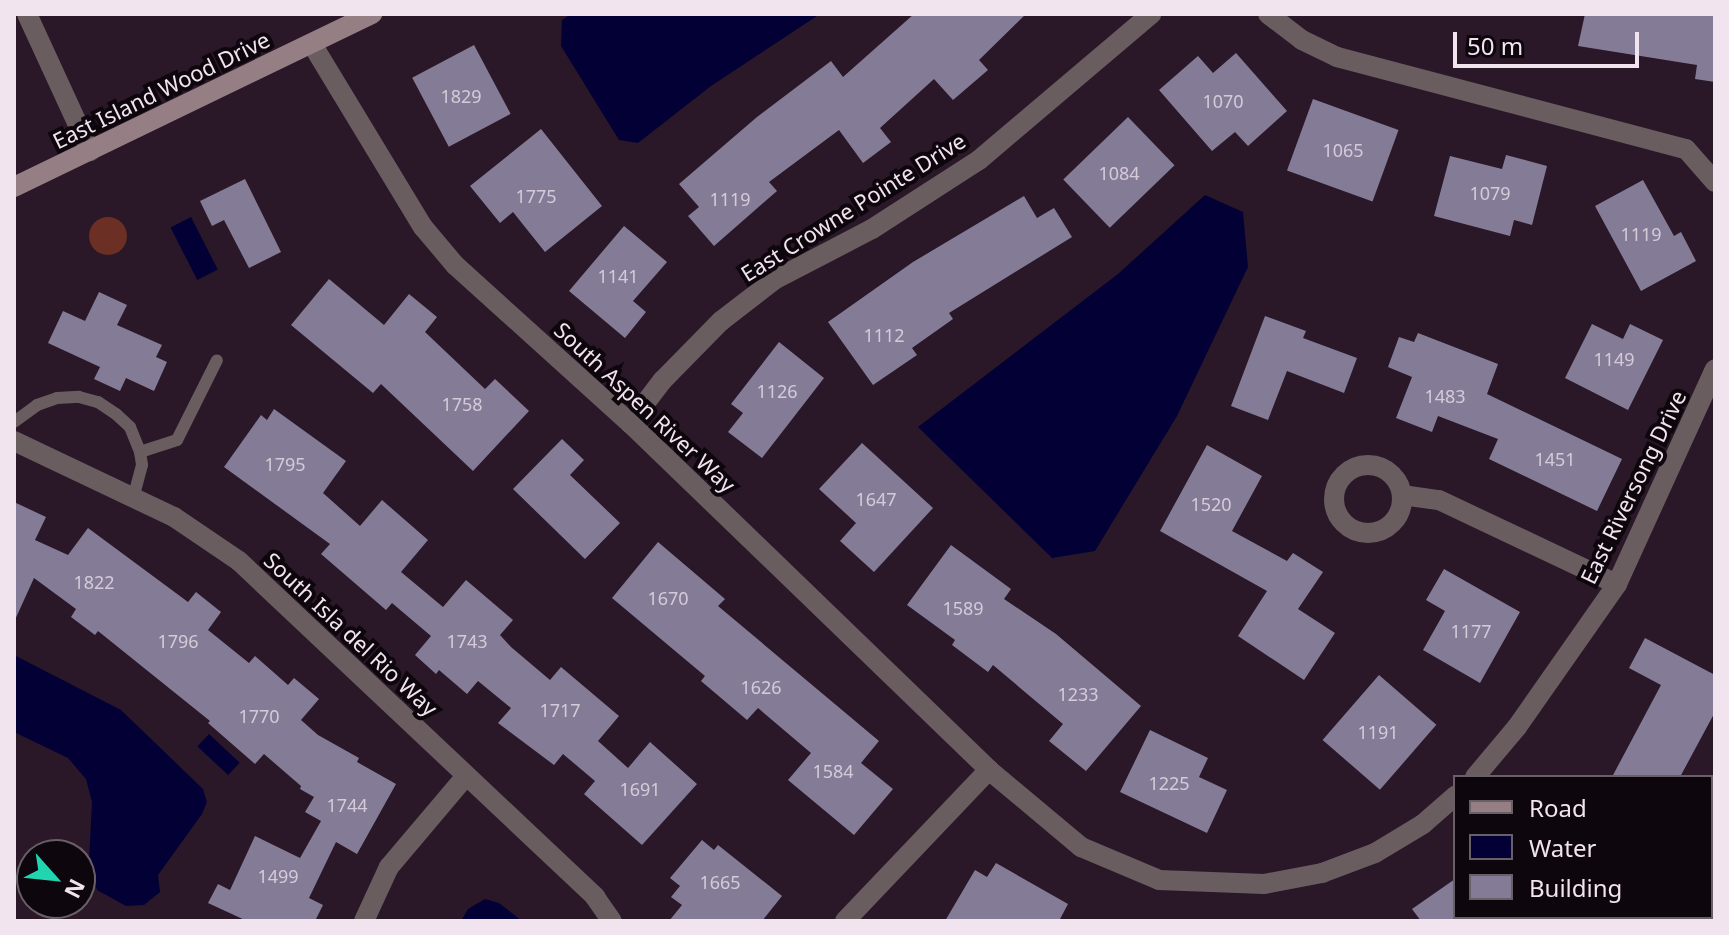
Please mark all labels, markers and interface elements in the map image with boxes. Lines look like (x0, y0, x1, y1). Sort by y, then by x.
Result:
scale bar (1457, 16, 1643, 66)
street label: East Island Wood Drive (48, 26, 274, 154)
text: 50 m (1467, 29, 1523, 62)
house number: 1829 (440, 85, 482, 107)
house number: 1070 (1202, 90, 1244, 112)
street label: East Crowne Pointe Drive (736, 127, 970, 287)
house number: 1065 (1322, 139, 1364, 161)
house number: 1084 (1098, 162, 1140, 184)
house number: 1079 (1469, 182, 1511, 204)
house number: 1775 (515, 185, 557, 207)
house number: 1119 (709, 188, 751, 210)
house number: 1119 (1620, 223, 1662, 245)
house number: 1141 (597, 265, 639, 287)
street label: South Aspen River Way (549, 316, 741, 498)
house number: 1112 (863, 324, 905, 346)
house number: 1149 (1593, 348, 1635, 370)
house number: 1126 (756, 380, 798, 402)
house number: 1483 (1424, 385, 1466, 407)
street label: East Riversong Drive (1575, 386, 1691, 588)
house number: 1758 (441, 393, 483, 415)
house number: 1451 (1534, 448, 1576, 470)
house number: 1795 (264, 453, 306, 475)
house number: 1647 (855, 488, 897, 510)
house number: 1520 (1190, 493, 1232, 515)
street label: South Isla del Rio Way (259, 547, 443, 721)
house number: 1822 (73, 571, 115, 593)
house number: 1670 (647, 587, 689, 609)
house number: 1589 (942, 597, 984, 619)
house number: 1177 (1450, 620, 1492, 642)
house number: 1796 (157, 630, 199, 652)
house number: 1743 (446, 630, 488, 652)
house number: 1626 (740, 676, 782, 698)
house number: 1233 (1057, 683, 1099, 705)
house number: 1717 (539, 699, 581, 721)
house number: 1770 (238, 705, 280, 727)
house number: 1191 (1357, 721, 1399, 743)
house number: 1584 (812, 760, 854, 782)
house number: 1225 (1148, 772, 1190, 794)
legend (1453, 775, 1713, 919)
house number: 1691 (619, 778, 661, 800)
text: Road (1529, 791, 1587, 824)
house number: 1744 (326, 794, 368, 816)
text: Water (1529, 831, 1596, 864)
north arrow (16, 839, 96, 919)
house number: 1499 (257, 865, 299, 887)
house number: 1665 (699, 871, 741, 893)
text: Building (1529, 871, 1622, 904)
text: N (58, 874, 93, 904)

